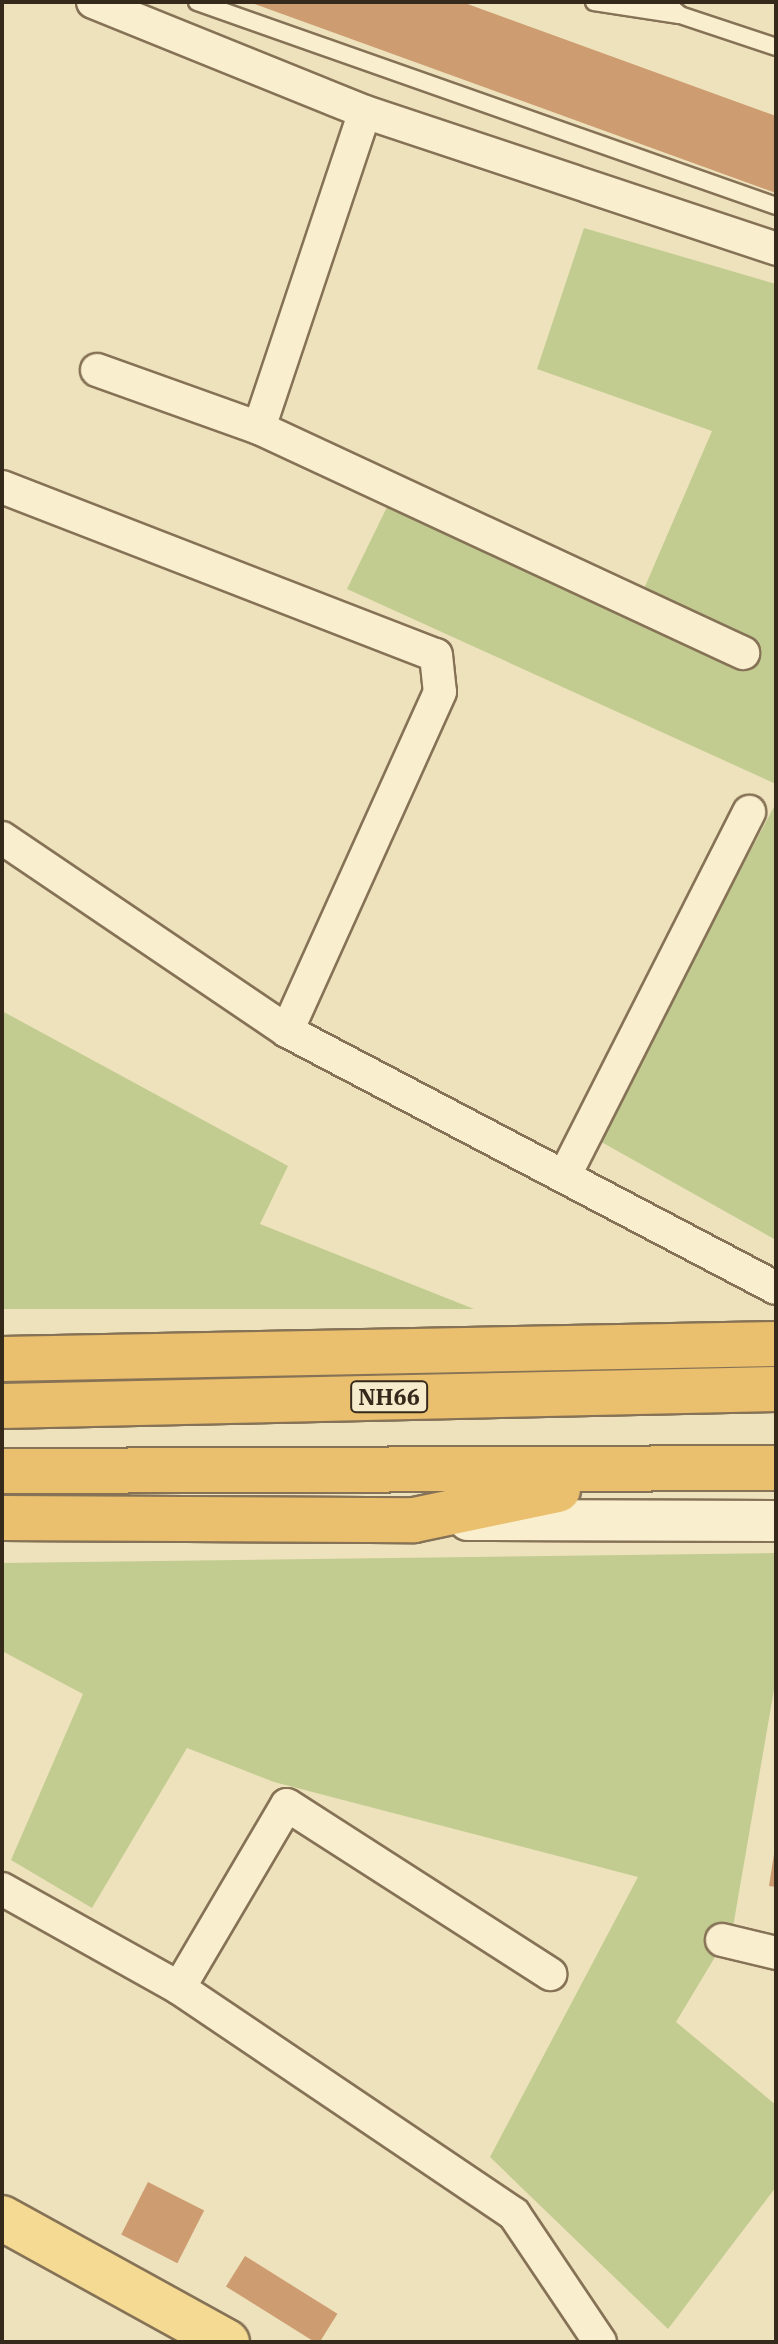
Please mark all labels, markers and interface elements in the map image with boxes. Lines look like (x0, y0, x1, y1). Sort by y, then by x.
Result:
road number: NH66 (349, 1379, 429, 1415)

